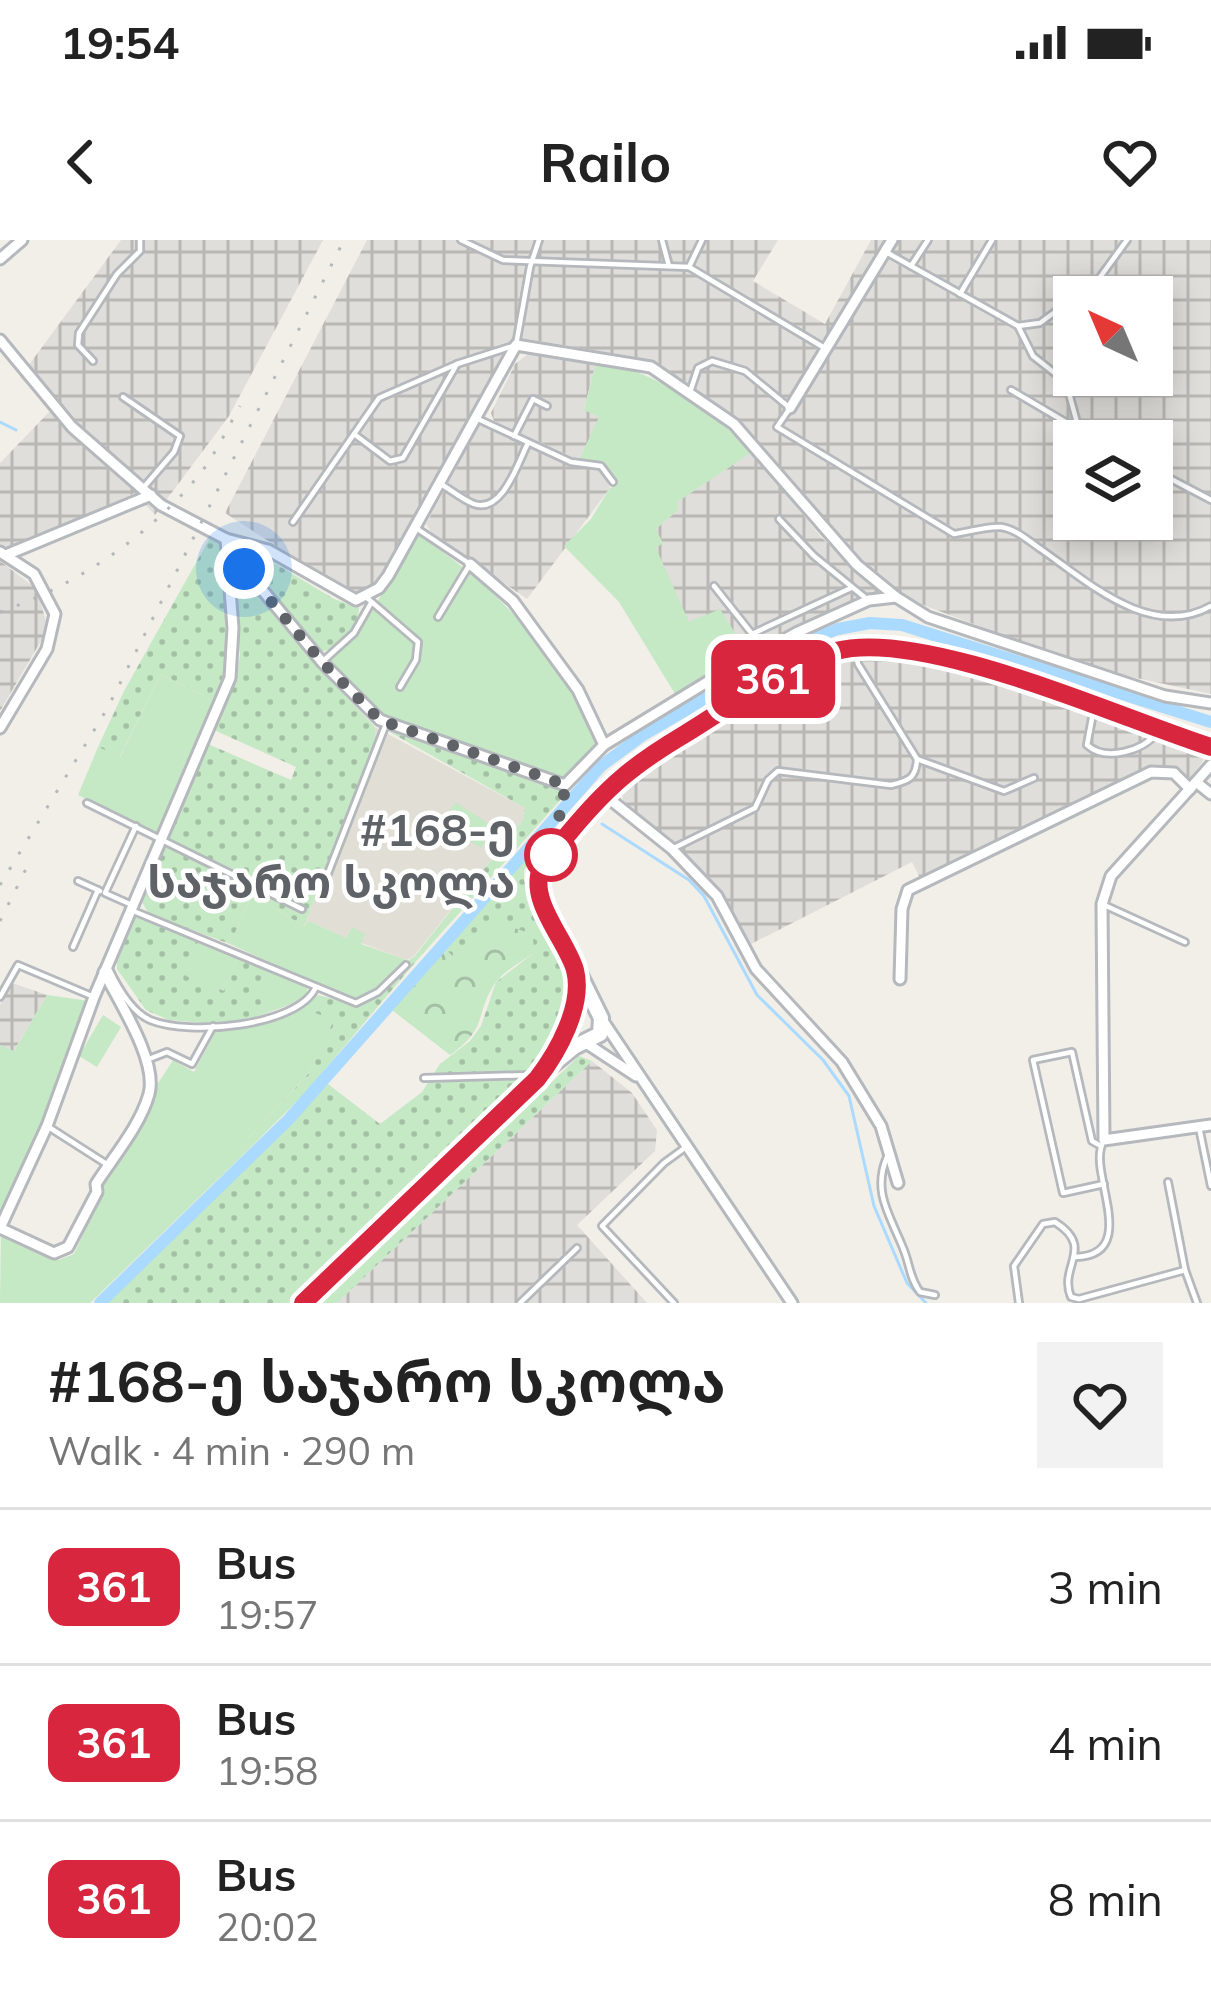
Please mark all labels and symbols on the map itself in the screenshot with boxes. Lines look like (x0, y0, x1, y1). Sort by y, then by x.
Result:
north arrow (1053, 276, 1173, 396)
your location (214, 539, 274, 599)
line badge: 361 (704, 640, 842, 718)
place label: #168-ე საჯარო სკოლა (148, 801, 515, 910)
marker: #168-ე საჯარო სკოლა (526, 830, 576, 880)

